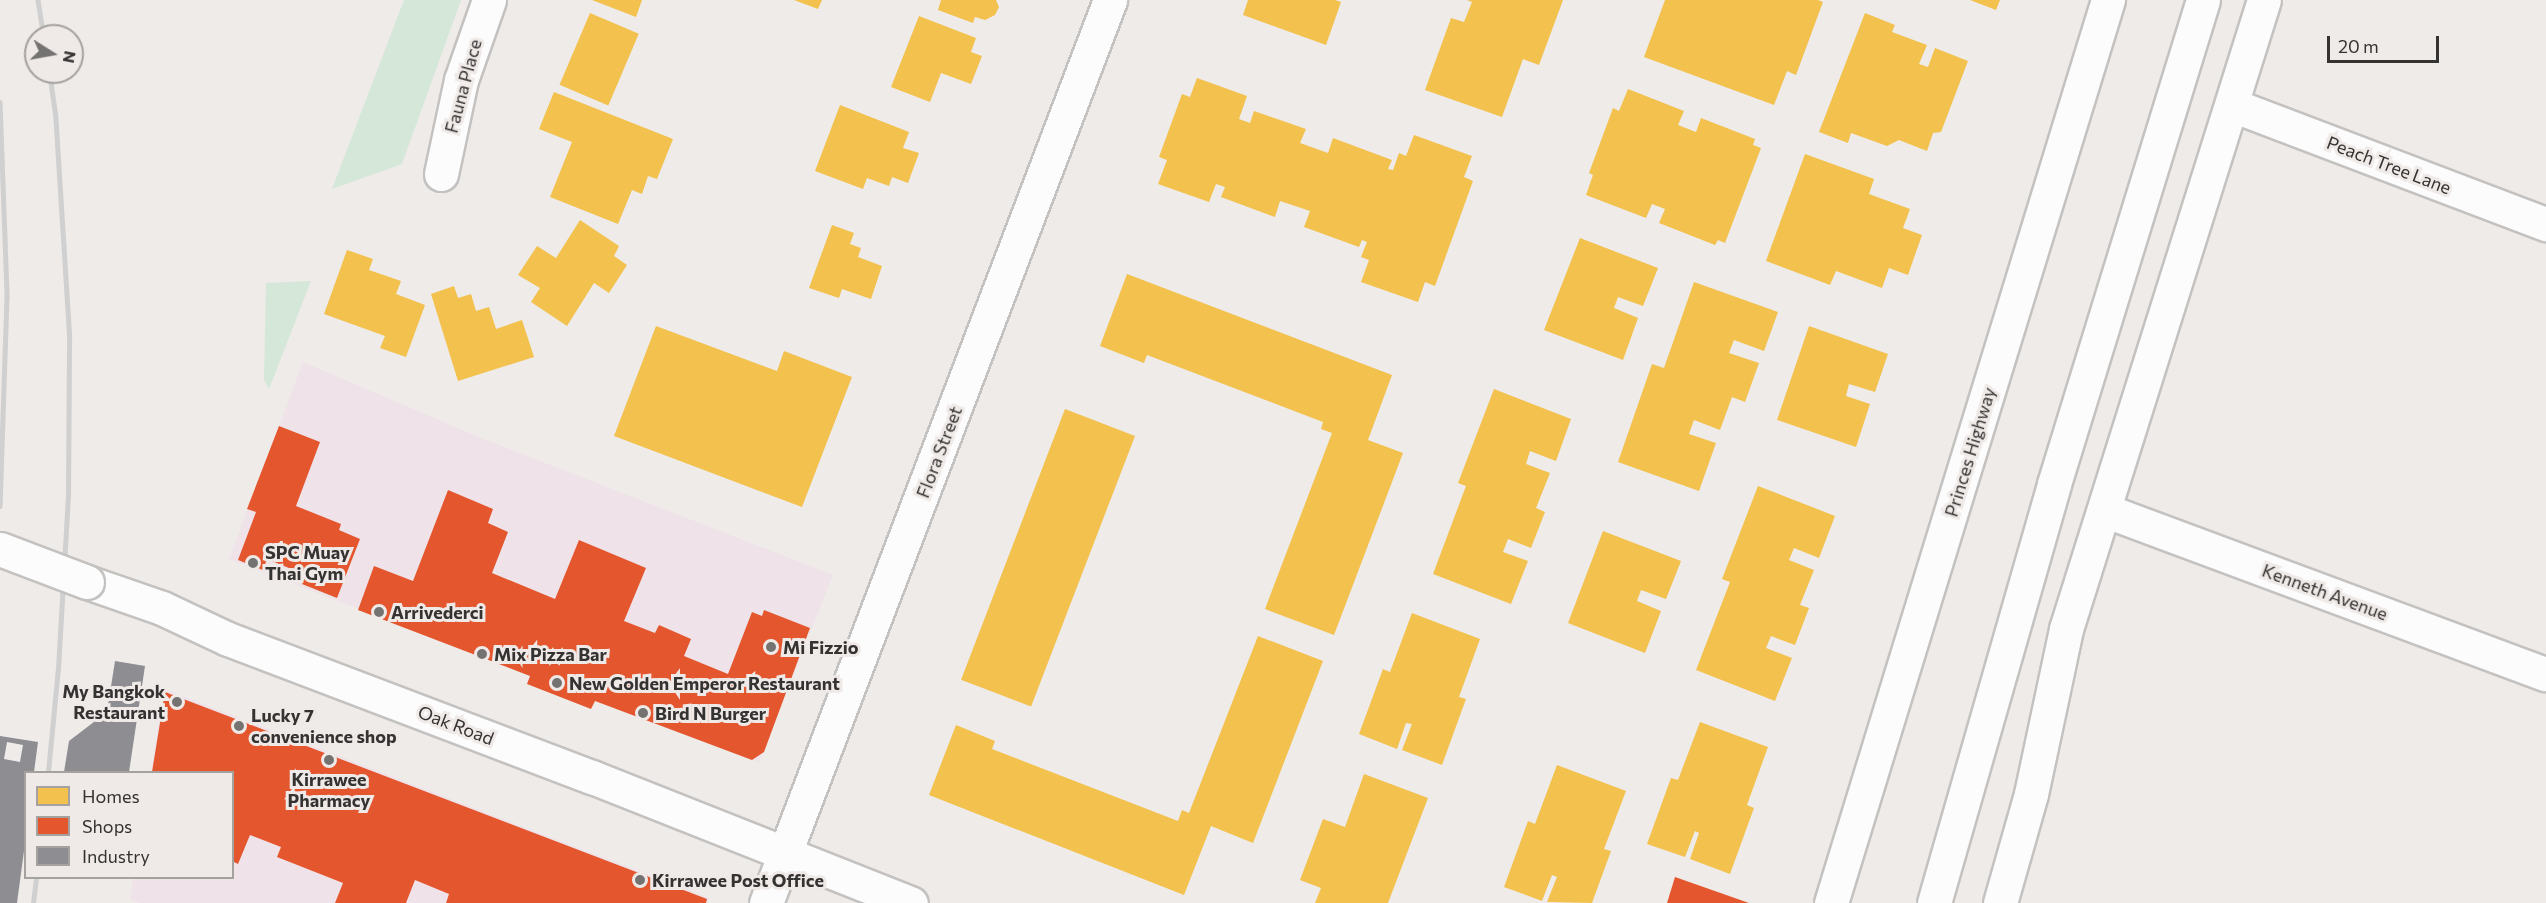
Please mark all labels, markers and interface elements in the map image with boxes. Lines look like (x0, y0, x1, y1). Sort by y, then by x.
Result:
north arrow (24, 24, 84, 84)
scale bar (2330, 24, 2442, 62)
text: 20 m (2338, 35, 2379, 57)
street label: Fauna Place (440, 37, 486, 135)
text: N (60, 49, 81, 65)
street label: Peach Tree Lane (2324, 131, 2454, 199)
street label: Princes Highway (1940, 385, 2000, 519)
street label: Flora Street (912, 403, 966, 501)
place label: SPC Muay Thai Gym (265, 542, 350, 584)
marker: SPC Muay Thai Gym (246, 556, 260, 570)
street label: Kenneth Avenue (2259, 559, 2391, 625)
place label: Arrivederci (391, 601, 484, 623)
marker: Arrivederci (372, 605, 386, 619)
place label: Mi Fizzio (783, 636, 859, 658)
marker: Mi Fizzio (764, 640, 778, 654)
place label: Mix Pizza Bar (494, 643, 607, 665)
marker: Mix Pizza Bar (475, 647, 489, 661)
place label: New Golden Emperor Restaurant (569, 672, 840, 694)
marker: New Golden Emperor Restaurant (550, 676, 564, 690)
place label: My Bangkok Restaurant (62, 681, 165, 724)
marker: My Bangkok Restaurant (170, 695, 184, 709)
street label: Oak Road (415, 701, 497, 749)
place label: Bird N Burger (655, 702, 766, 724)
place label: Lucky 7 convenience shop (251, 705, 397, 748)
marker: Bird N Burger (636, 706, 650, 720)
marker: Lucky 7 convenience shop (232, 719, 246, 733)
marker: Kirrawee Pharmacy (322, 753, 336, 767)
place label: Kirrawee Pharmacy (288, 769, 370, 812)
legend (24, 771, 234, 879)
text: Homes (82, 785, 140, 807)
text: Shops (82, 815, 132, 837)
text: Industry (82, 845, 150, 867)
place label: Kirrawee Post Office (652, 869, 824, 891)
marker: Kirrawee Post Office (633, 873, 647, 887)

